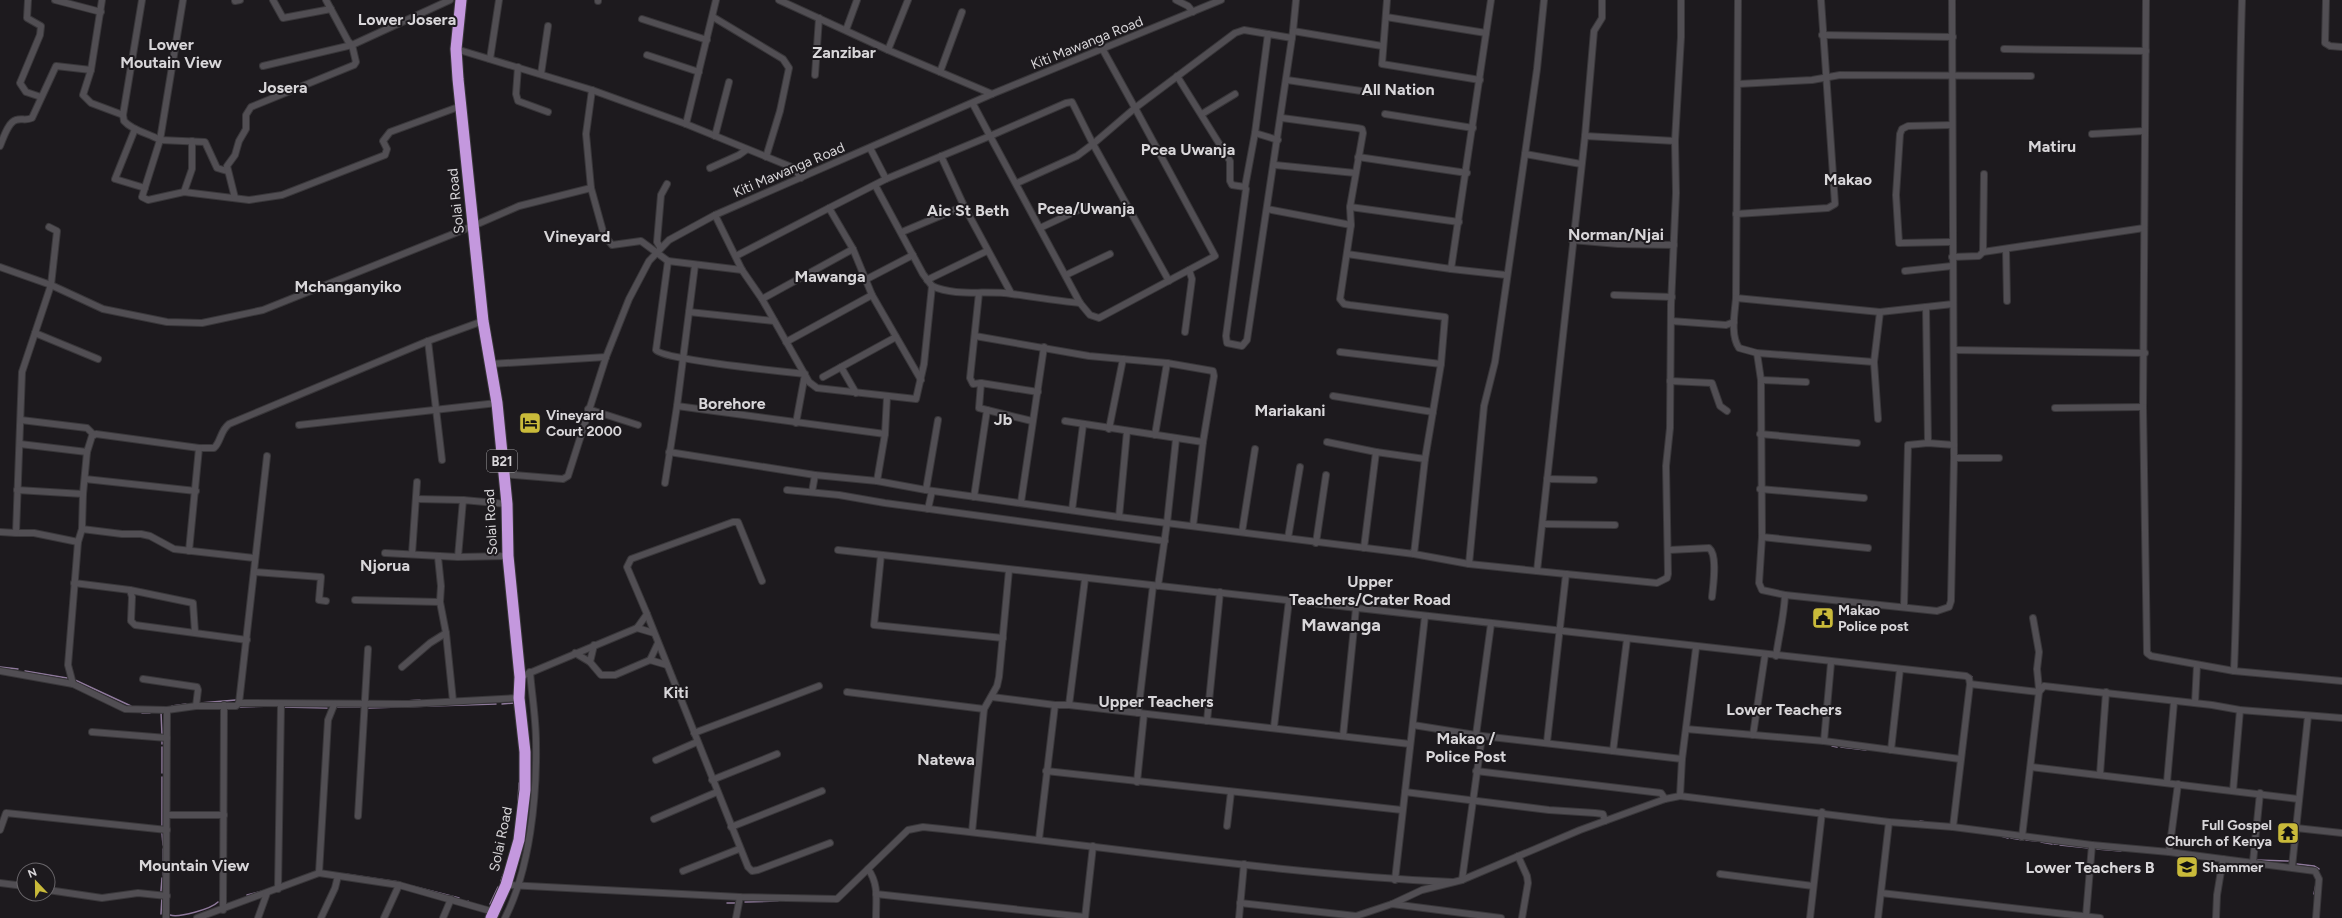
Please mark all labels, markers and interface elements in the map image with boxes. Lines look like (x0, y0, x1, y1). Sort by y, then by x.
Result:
district label: Lower Josera (358, 10, 456, 29)
street label: Kiti Mawanga Road (1028, 13, 1146, 73)
district label: Lower Moutain View (120, 35, 222, 72)
district label: Zanzibar (812, 43, 876, 62)
district label: Josera (258, 78, 308, 97)
district label: All Nation (1361, 80, 1435, 99)
district label: Matiru (2028, 137, 2076, 156)
street label: Kiti Mawanga Road (731, 139, 847, 201)
district label: Pcea Uwanja (1141, 140, 1235, 159)
street label: Solai Road (444, 167, 468, 235)
district label: Makao (1824, 170, 1872, 189)
district label: Pcea/Uwanja (1037, 199, 1135, 218)
district label: Aic St Beth (927, 201, 1009, 220)
district label: Norman/Njai (1568, 225, 1664, 244)
district label: Vineyard (544, 227, 610, 246)
district label: Mawanga (795, 267, 865, 286)
district label: Mchanganyiko (294, 277, 402, 296)
district label: Borehore (698, 394, 766, 413)
district label: Mariakani (1254, 401, 1326, 420)
place label: Vineyard Court 2000 (546, 407, 622, 440)
hotel icon: Vineyard Court 2000 (517, 410, 543, 436)
district label: Jb (994, 410, 1013, 429)
road number: B21 (487, 450, 517, 472)
street label: Solai Road (481, 489, 501, 555)
district label: Njorua (360, 556, 410, 575)
district label: Upper Teachers/Crater Road (1289, 572, 1451, 609)
place label: Makao Police post (1838, 602, 1909, 635)
public building icon: Makao Police post (1810, 605, 1836, 631)
district label: Mawanga (1301, 614, 1381, 636)
district label: Kiti (663, 683, 689, 702)
district label: Upper Teachers (1098, 692, 1214, 711)
district label: Lower Teachers (1726, 700, 1842, 719)
district label: Makao / Police Post (1426, 729, 1507, 766)
district label: Natewa (917, 750, 975, 769)
street label: Solai Road (486, 805, 516, 873)
place label: Full Gospel Church of Kenya (2165, 817, 2272, 850)
temple icon: Full Gospel Church of Kenya (2275, 820, 2301, 846)
school or university icon: Shammer (2174, 854, 2200, 880)
district label: Mountain View (139, 856, 250, 875)
district label: Lower Teachers B (2026, 858, 2155, 877)
place label: Shammer (2202, 859, 2264, 876)
north arrow (16, 862, 56, 902)
text: N (26, 866, 39, 881)

